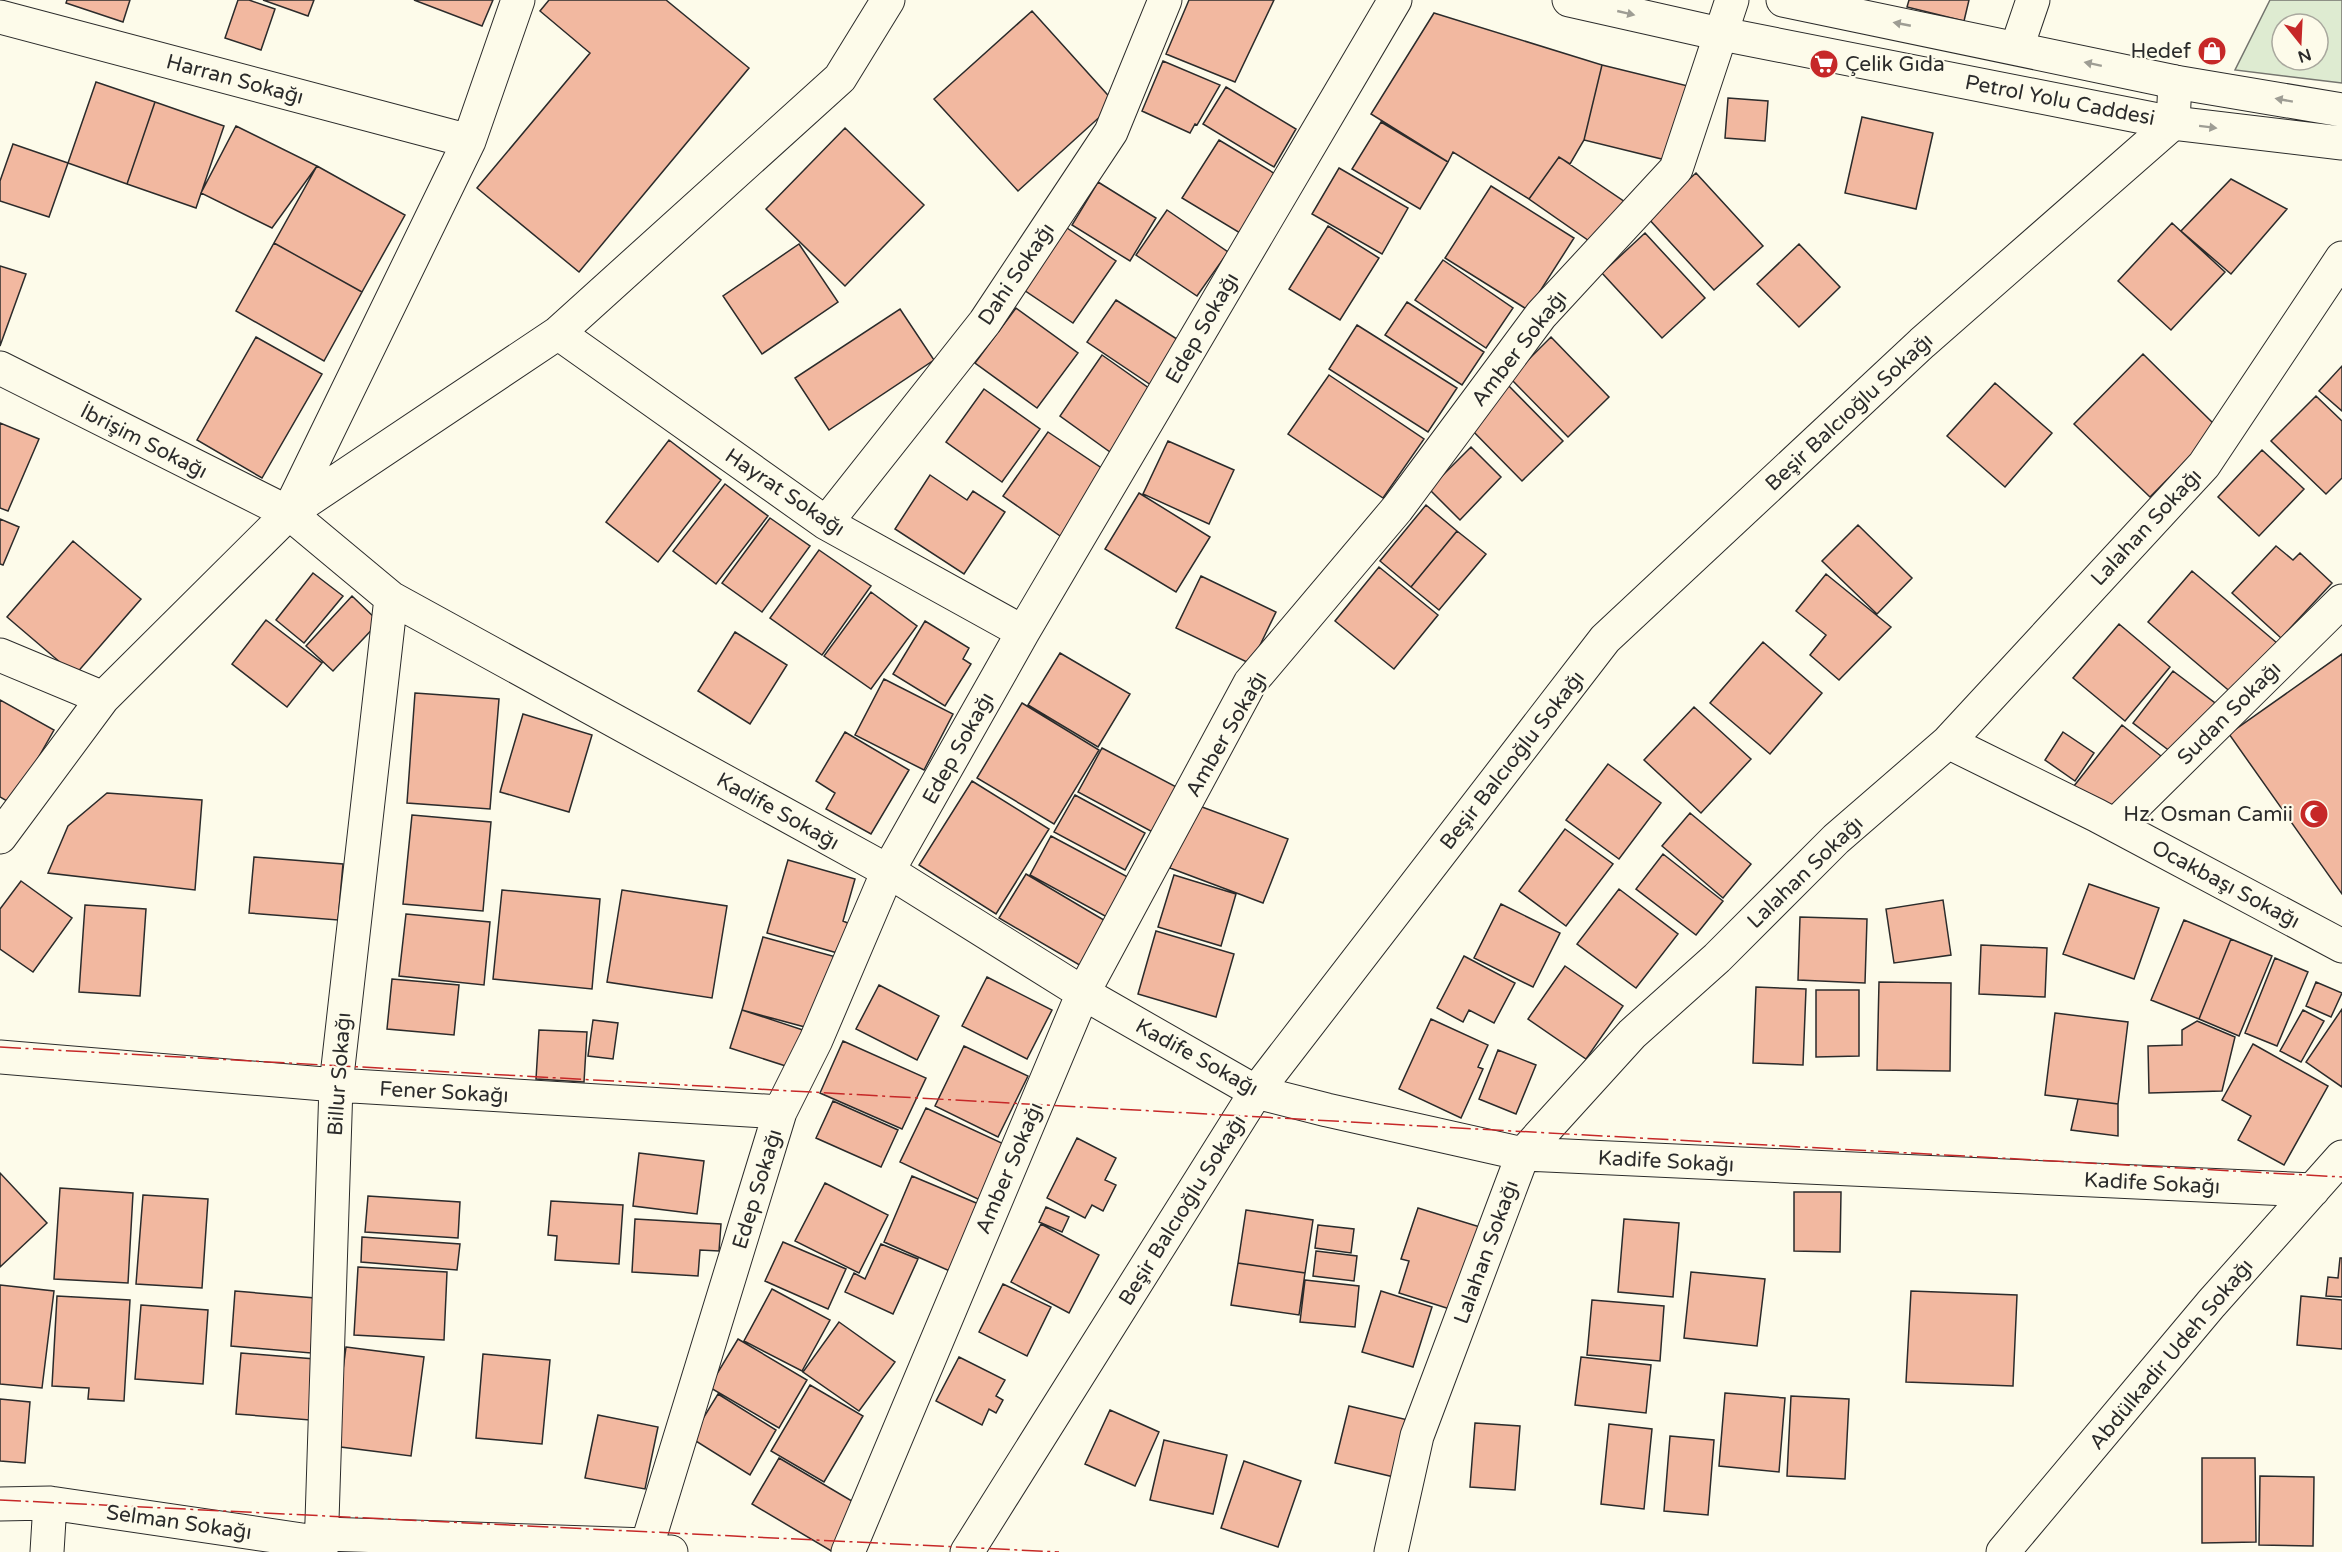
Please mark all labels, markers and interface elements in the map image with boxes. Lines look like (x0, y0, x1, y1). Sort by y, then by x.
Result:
one-way arrow (1616, 8, 1635, 18)
north arrow (2270, 12, 2330, 72)
one-way arrow (1892, 19, 1911, 28)
shop icon: Hedef (2196, 35, 2228, 67)
place label: Hedef (2130, 39, 2191, 64)
text: N (2295, 44, 2314, 67)
supermarket icon: Çelik Gıda (1808, 48, 1840, 80)
street label: Harran Sokağı (164, 49, 306, 110)
place label: Çelik Gıda (1845, 52, 1945, 77)
one-way arrow (2083, 59, 2102, 68)
street label: Petrol Yolu Caddesi (1963, 70, 2157, 131)
one-way arrow (2275, 96, 2294, 105)
one-way arrow (2199, 122, 2218, 132)
street label: Dahi Sokağı (973, 218, 1060, 330)
street label: Edep Sokağı (1161, 268, 1244, 388)
street label: Amber Sokağı (1466, 285, 1573, 411)
street label: Beşir Balcıoğlu Sokağı (1760, 328, 1938, 496)
street label: İbrişim Sokağı (76, 399, 212, 484)
street label: Hayrat Sokağı (720, 443, 849, 542)
street label: Lalahan Sokağı (2086, 464, 2207, 591)
street label: Sudan Sokağı (2172, 656, 2286, 770)
street label: Beşir Balcıoğlu Sokağı (1435, 666, 1590, 855)
street label: Amber Sokağı (1180, 667, 1272, 801)
street label: Edep Sokağı (917, 688, 999, 809)
street label: Kadife Sokağı (712, 767, 843, 855)
mosque icon: Hz. Osman Camii (2298, 798, 2330, 830)
place label: Hz. Osman Camii (2123, 802, 2293, 827)
street label: Lalahan Sokağı (1742, 811, 1868, 934)
street label: Ocakbaşı Sokağı (2147, 835, 2304, 934)
street label: Billur Sokağı (323, 1012, 356, 1137)
street label: Kadife Sokağı (1131, 1013, 1262, 1101)
street label: Fener Sokağı (379, 1077, 509, 1108)
street label: Amber Sokağı (970, 1099, 1048, 1238)
street label: Beşir Balcıoğlu Sokağı (1114, 1110, 1251, 1310)
street label: Edep Sokağı (727, 1126, 788, 1252)
street label: Kadife Sokağı (1597, 1145, 1735, 1178)
street label: Kadife Sokağı (2083, 1167, 2221, 1200)
street label: Lalahan Sokağı (1449, 1177, 1524, 1327)
street label: Abdülkadir Udeh Sokağı (2084, 1254, 2258, 1455)
street label: Selman Sokağı (105, 1500, 253, 1545)

